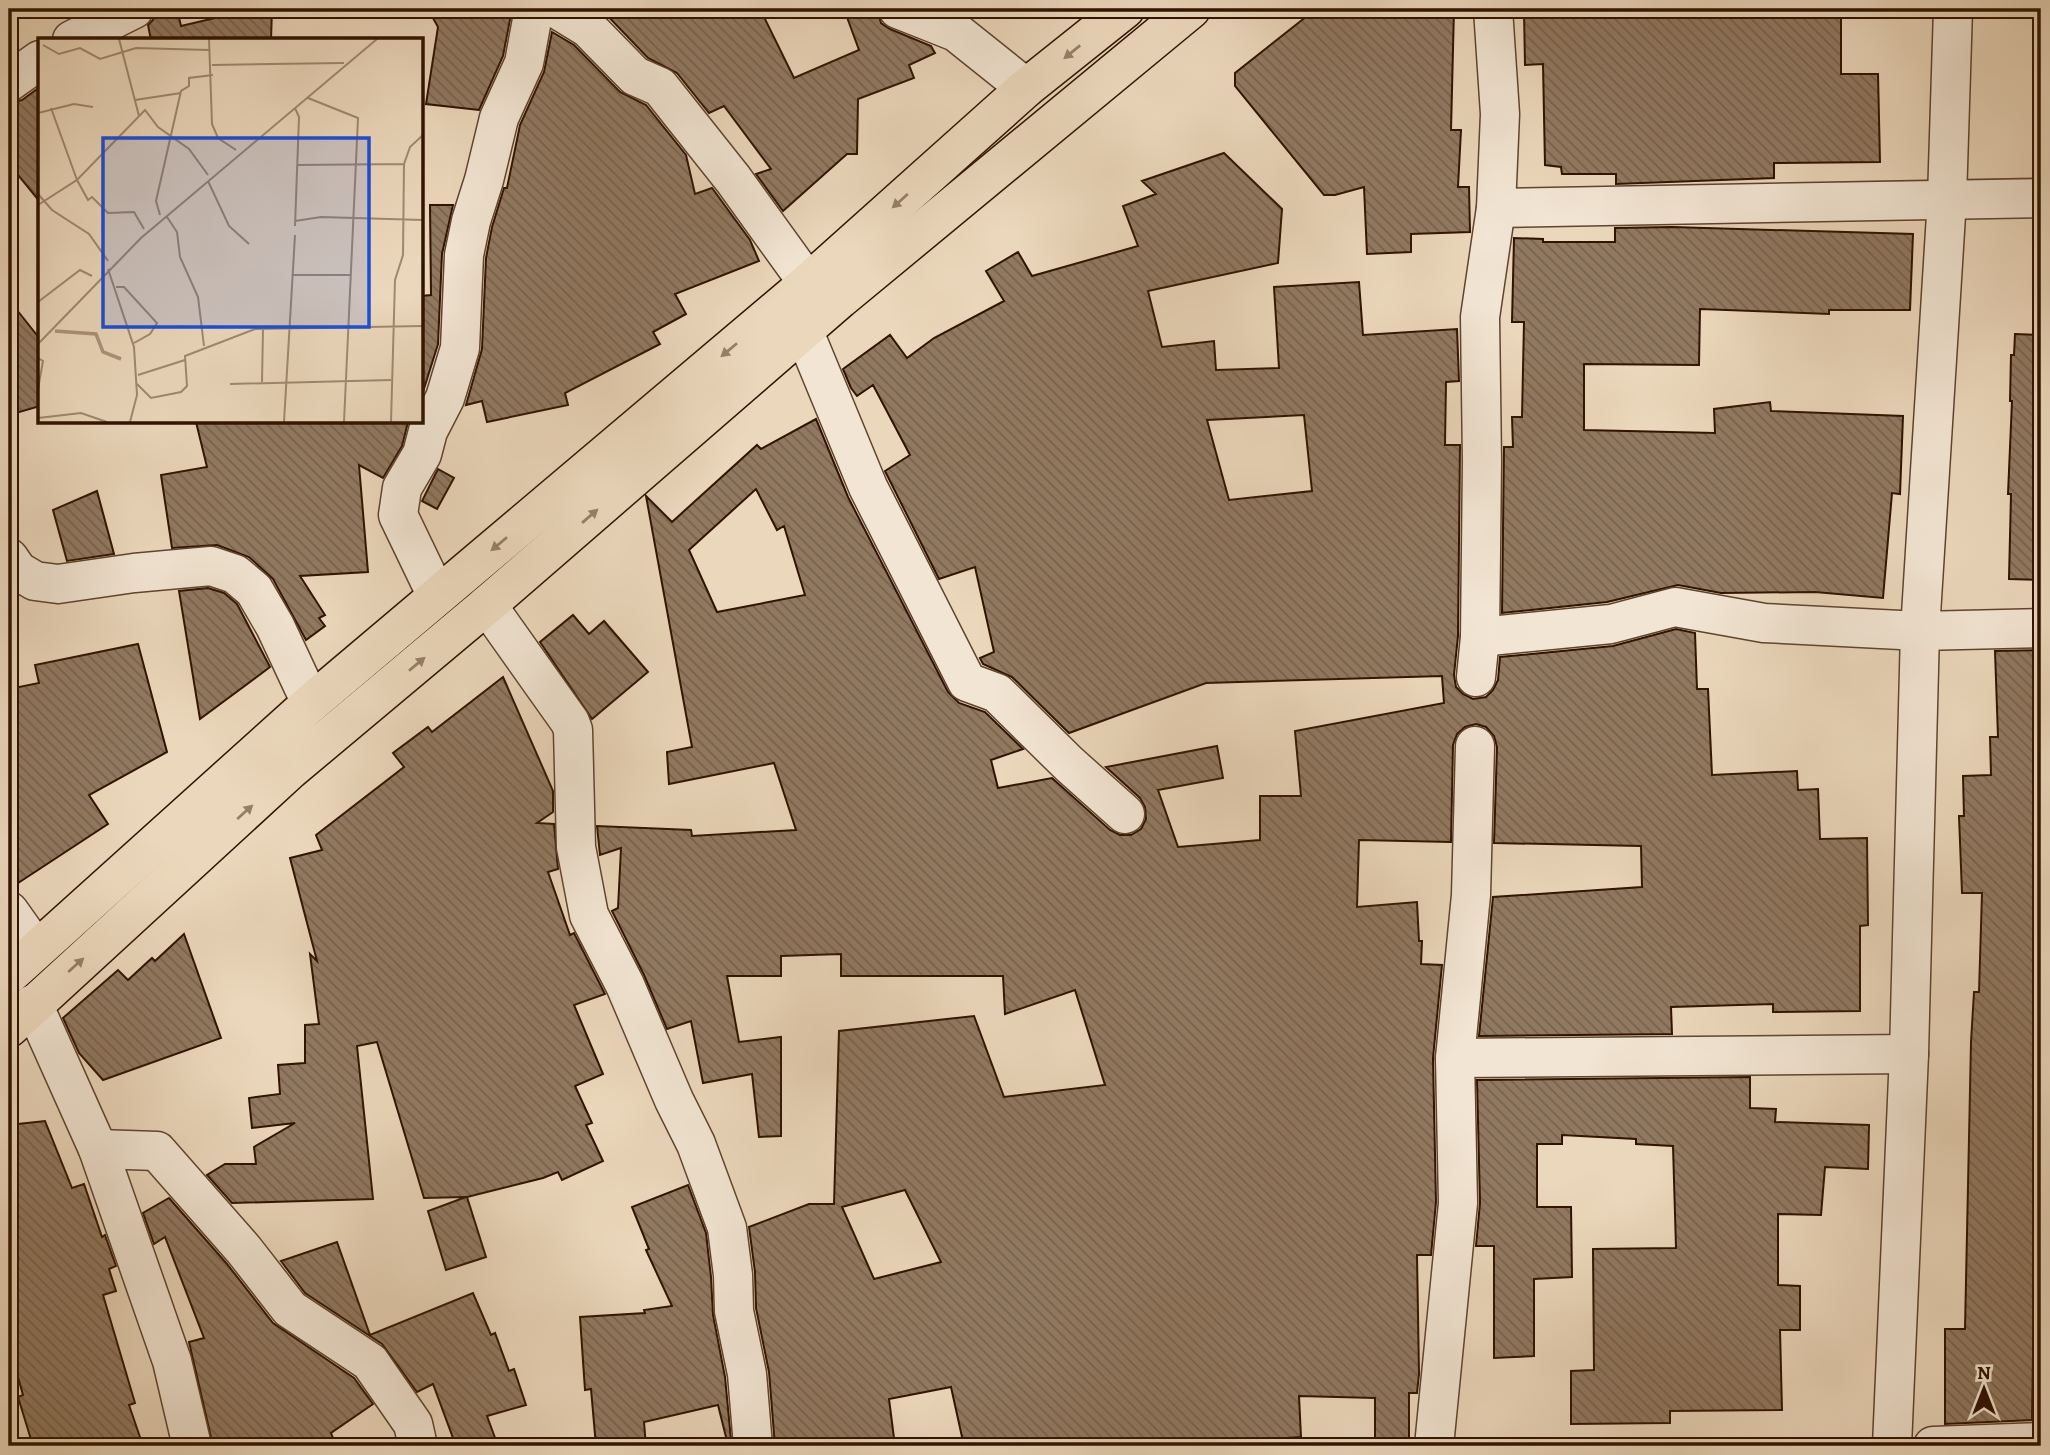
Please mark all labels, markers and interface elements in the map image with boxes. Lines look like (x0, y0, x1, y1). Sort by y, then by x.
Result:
inset map (38, 38, 424, 424)
one-way arrow (1063, 44, 1081, 59)
one-way arrow (891, 193, 909, 209)
one-way arrow (720, 342, 737, 357)
one-way arrow (582, 509, 599, 524)
one-way arrow (490, 536, 507, 551)
one-way arrow (409, 657, 426, 672)
one-way arrow (236, 804, 254, 820)
one-way arrow (67, 957, 84, 973)
north arrow (1948, 1354, 2018, 1424)
text: N (1977, 1360, 1991, 1386)

